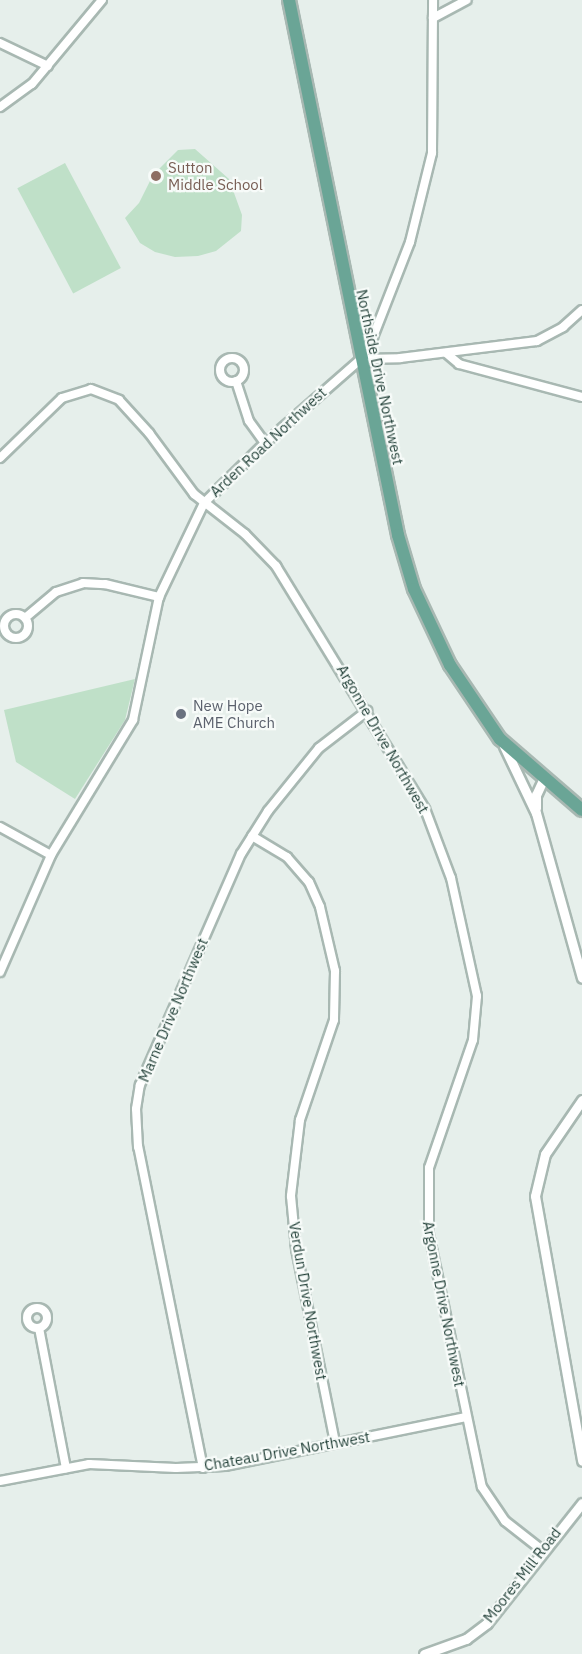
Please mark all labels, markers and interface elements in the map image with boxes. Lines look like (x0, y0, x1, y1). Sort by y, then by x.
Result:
place label: Sutton Middle School (168, 158, 263, 193)
marker: Sutton Middle School (149, 169, 163, 183)
street label: Northside Drive Northwest (353, 288, 407, 466)
street label: Arden Road Northwest (206, 383, 330, 501)
street label: Argonne Drive Northwest (333, 661, 433, 817)
place label: New Hope AME Church (193, 696, 275, 731)
marker: New Hope AME Church (174, 707, 188, 721)
street label: Marne Drive Northwest (134, 935, 212, 1085)
street label: Verdun Drive Northwest (285, 1220, 331, 1382)
street label: Argonne Drive Northwest (419, 1220, 469, 1388)
street label: Chateau Drive Northwest (203, 1428, 371, 1474)
street label: Moores Mill Road (479, 1524, 565, 1626)

